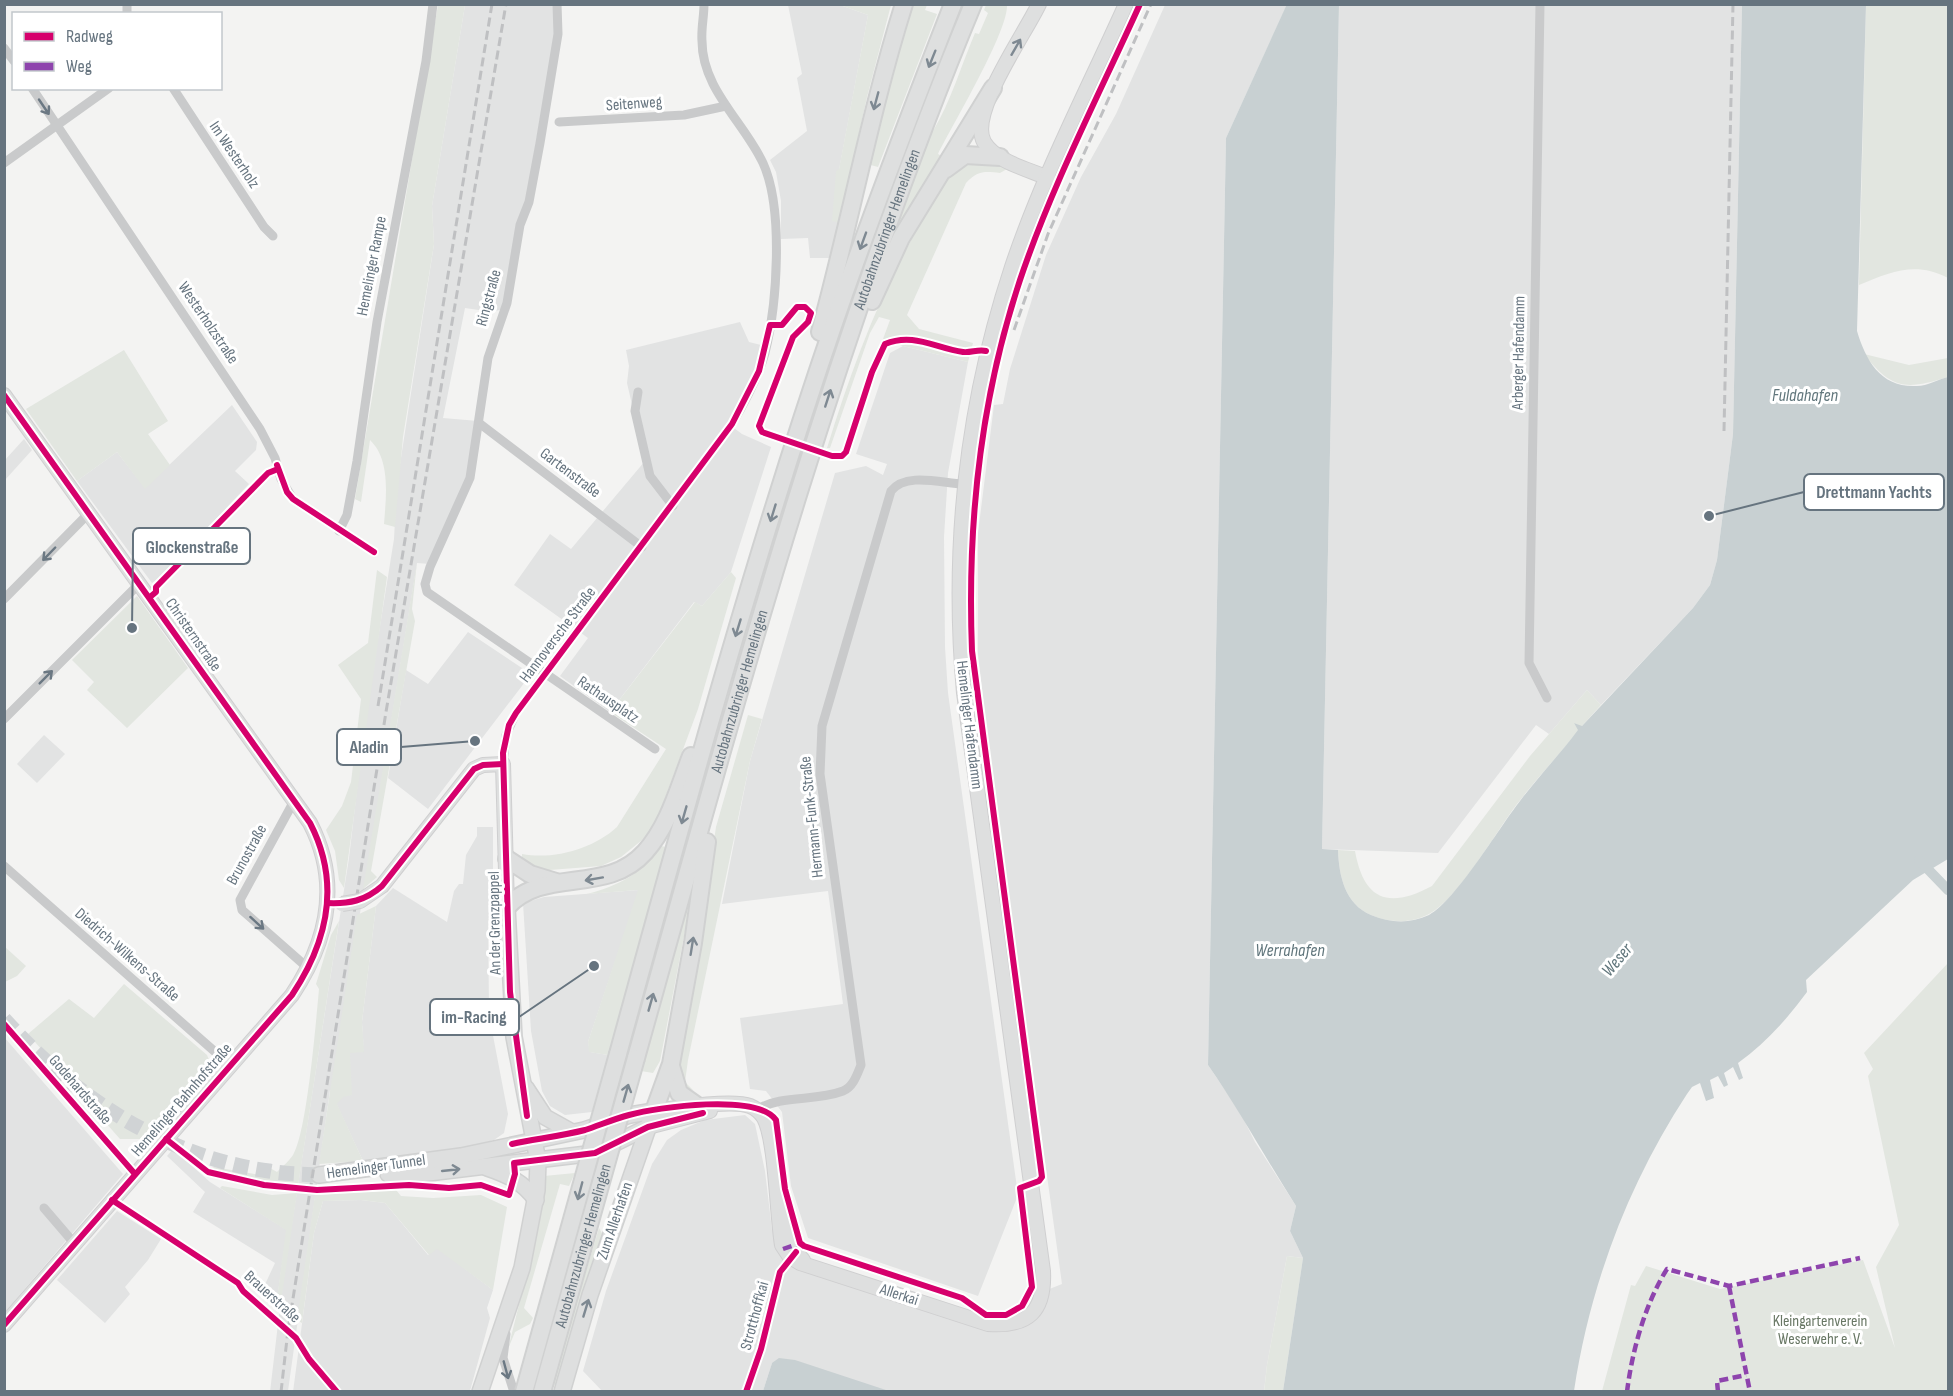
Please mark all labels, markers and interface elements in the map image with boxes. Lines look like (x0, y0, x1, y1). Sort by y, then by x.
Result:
legend (12, 12, 222, 90)
text: Radweg (66, 26, 113, 47)
one-way arrow (1011, 39, 1023, 56)
one-way arrow (926, 49, 937, 68)
text: Weg (66, 56, 92, 77)
one-way arrow (870, 91, 881, 110)
street label: Seitenweg (605, 93, 663, 115)
one-way arrow (39, 98, 51, 115)
street label: Im Westerholz (205, 118, 263, 192)
street label: Autobahnzubringer Hemelingen (849, 147, 924, 313)
street label: Hemelinger Rampe (353, 215, 391, 317)
one-way arrow (857, 231, 868, 250)
street label: Ringstraße (472, 268, 506, 328)
street label: Westerholzstraße (174, 278, 242, 368)
street label: Arberger Hafendamm (1508, 296, 1529, 411)
water label: Fuldahafen (1772, 385, 1838, 406)
one-way arrow (824, 389, 835, 408)
street label: Gartenstraße (536, 444, 604, 502)
callout: Drettmann Yachts (1804, 474, 1944, 510)
text: Drettmann Yachts (1816, 482, 1932, 503)
one-way arrow (767, 503, 778, 522)
callout: Glockenstraße (133, 528, 250, 564)
text: Glockenstraße (146, 537, 239, 558)
one-way arrow (42, 546, 56, 561)
street label: Hannoversche Straße (516, 583, 600, 687)
street label: Christernstraße (161, 595, 225, 675)
street label: Autobahnzubringer Hemelingen (706, 607, 772, 776)
one-way arrow (732, 618, 743, 637)
street label: Hemelinger Hafendamm (952, 660, 986, 790)
one-way arrow (38, 670, 53, 685)
street label: Rathausplatz (574, 673, 643, 728)
callout: Aladin (337, 729, 401, 765)
text: Aladin (348, 737, 389, 758)
street label: Hermann-Funk-Straße (796, 755, 828, 879)
one-way arrow (678, 806, 689, 825)
street label: Brunostraße (223, 821, 271, 889)
street label: An der Grenzpappel (485, 871, 505, 976)
one-way arrow (585, 873, 604, 884)
street label: Diedrich-Wilkens-Straße (71, 904, 183, 1006)
one-way arrow (249, 916, 264, 930)
one-way arrow (687, 936, 698, 956)
water label: Weser (1597, 939, 1637, 981)
water label: Werrahafen (1255, 940, 1325, 961)
one-way arrow (646, 993, 657, 1012)
callout: im-Racing (430, 999, 519, 1035)
text: im-Racing (441, 1007, 507, 1028)
street label: Hemelinger Bahnhofstraße (128, 1040, 236, 1160)
street label: Godehardstraße (45, 1051, 115, 1129)
one-way arrow (621, 1083, 632, 1102)
street label: Hemelinger Tunnel (325, 1151, 427, 1183)
street label: Autobahnzubringer Hemelingen (551, 1162, 615, 1331)
one-way arrow (440, 1164, 460, 1175)
street label: Zum Allerhafen (593, 1180, 637, 1262)
one-way arrow (574, 1181, 585, 1200)
street label: Brauerstraße (240, 1267, 304, 1327)
street label: Strotthoffkai (737, 1280, 773, 1352)
street label: Allerkai (876, 1280, 921, 1310)
one-way arrow (581, 1299, 592, 1318)
park label: Kleingartenverein Weserwehr e. V. (1773, 1312, 1867, 1349)
one-way arrow (501, 1360, 512, 1379)

